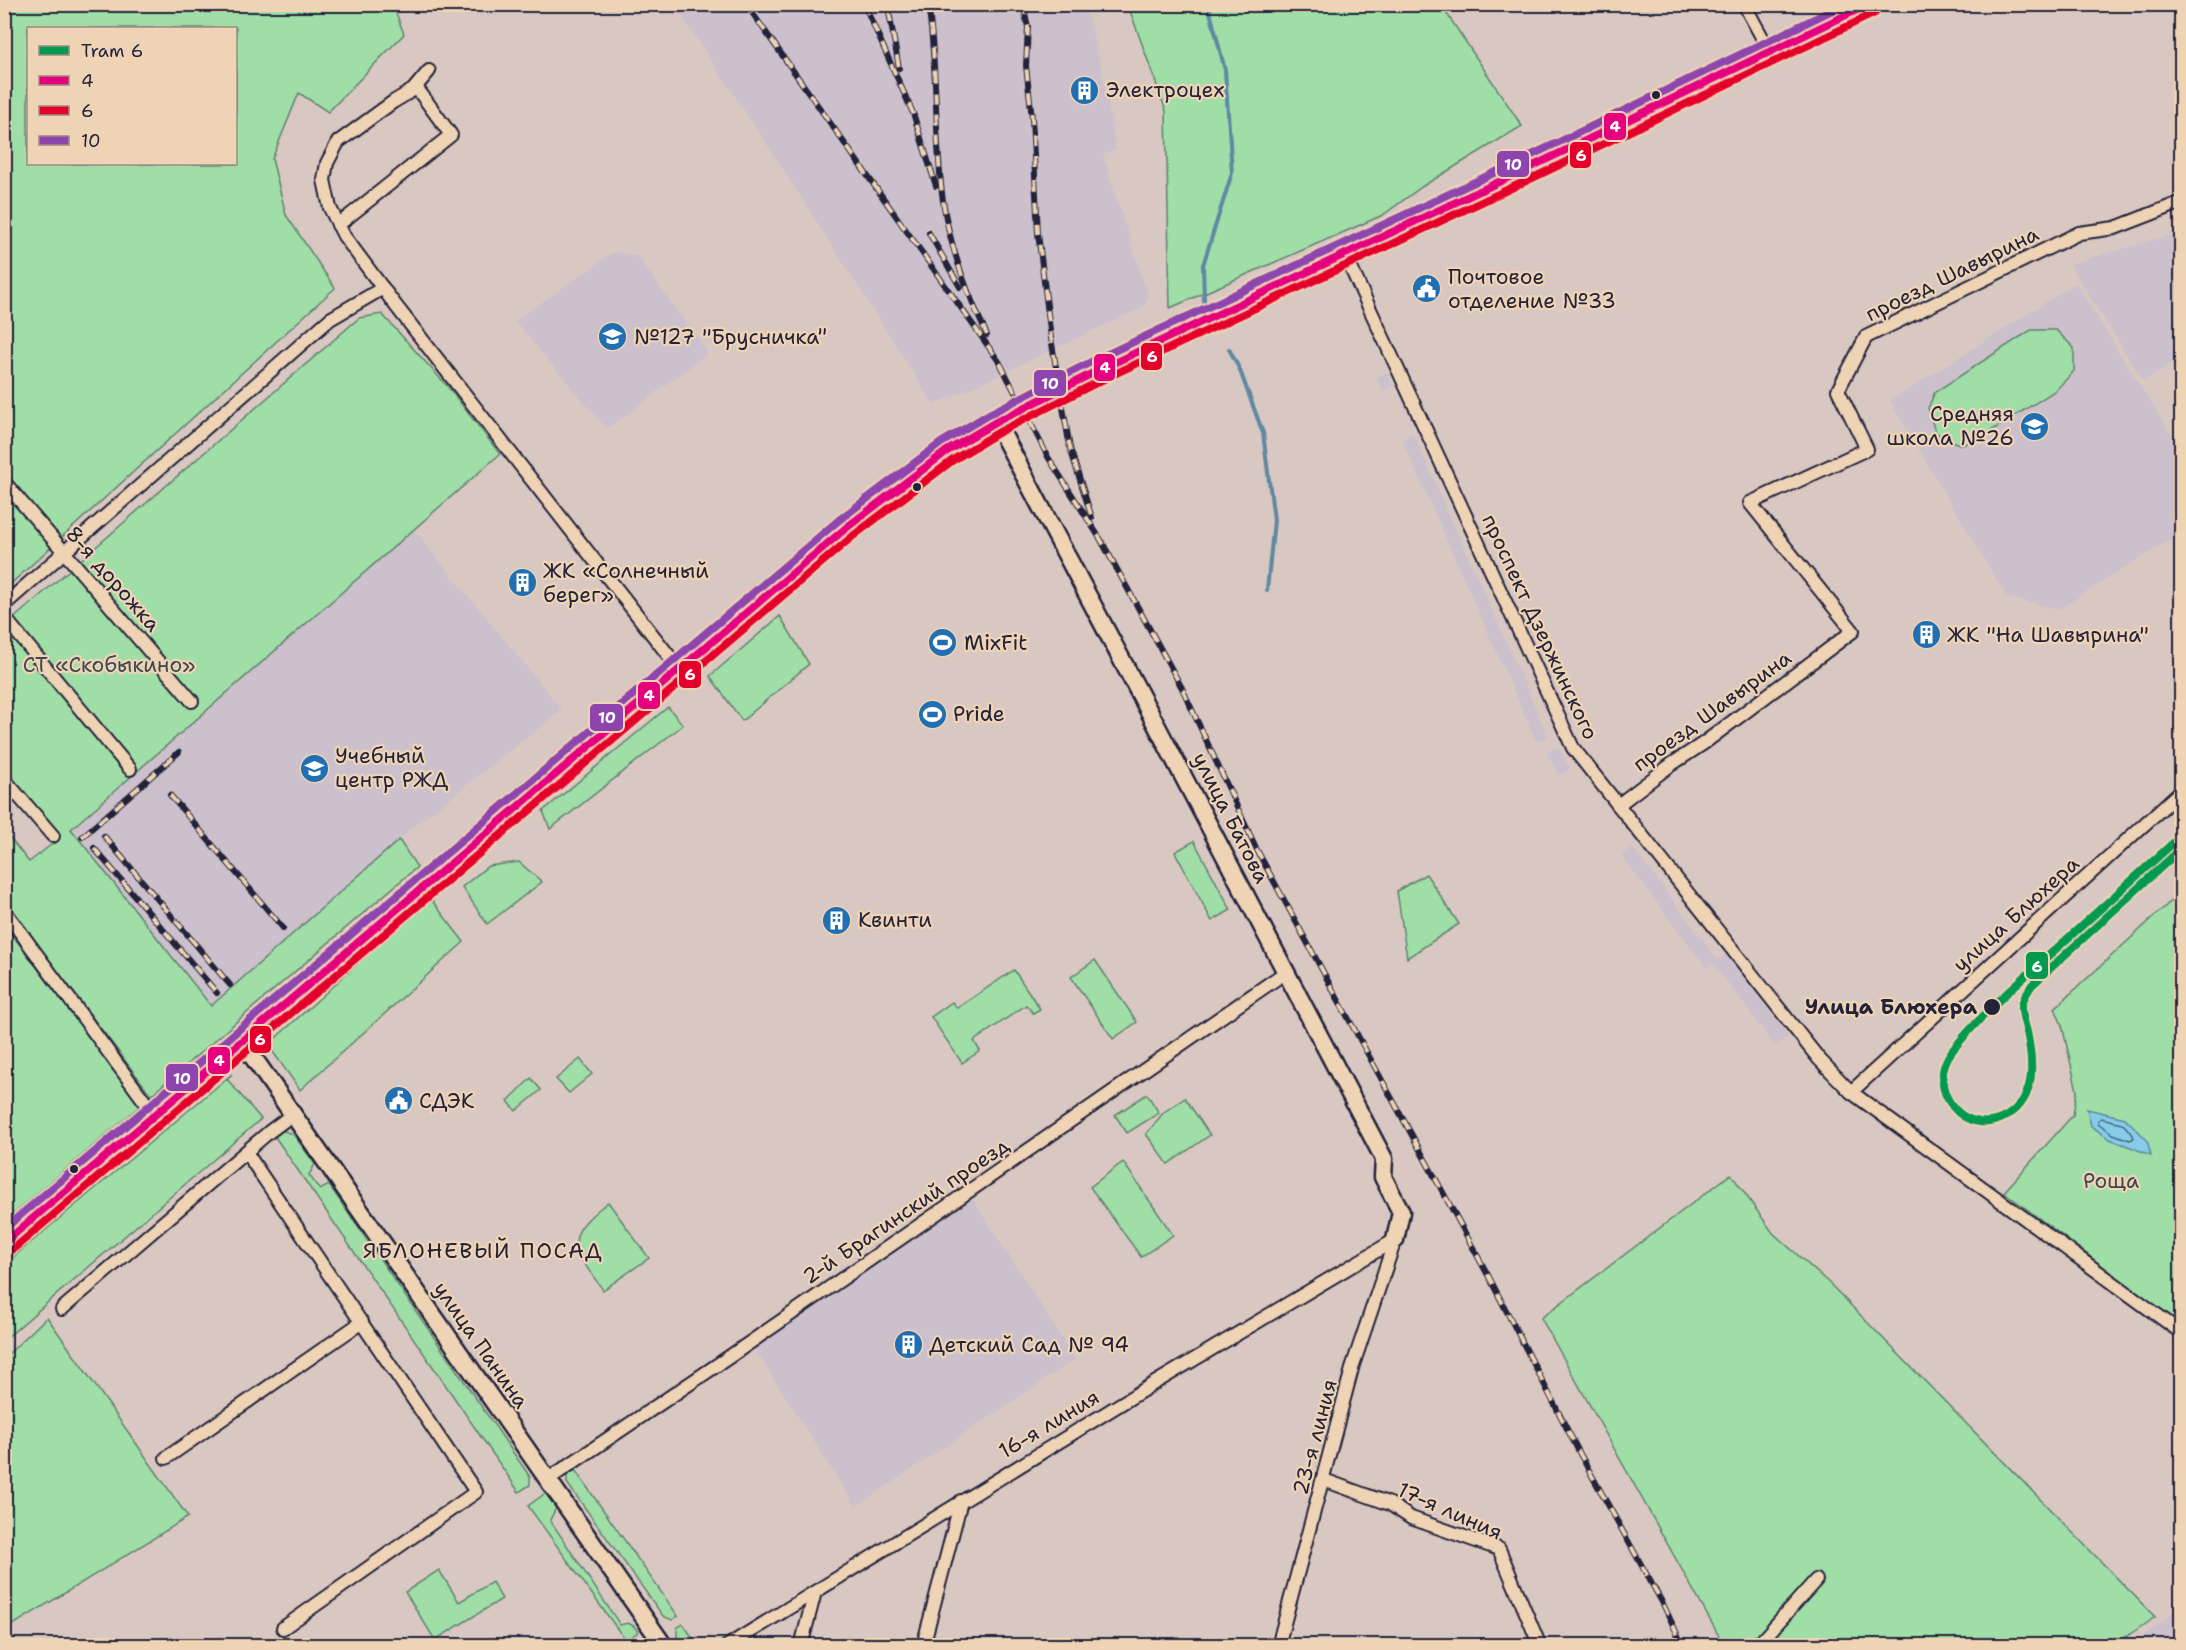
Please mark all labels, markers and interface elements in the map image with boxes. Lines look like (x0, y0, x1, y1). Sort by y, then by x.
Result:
legend (27, 27, 237, 165)
text: Tram 6 (81, 39, 143, 63)
text: 4 (81, 69, 94, 93)
building icon: Электроцех (1069, 74, 1101, 106)
place label: Электроцех (1106, 76, 1224, 104)
unlabelled marker (1650, 89, 1662, 101)
text: 6 (81, 99, 94, 123)
line badge: 4 (1603, 112, 1627, 141)
text: 4 (1609, 116, 1621, 137)
text: 10 (81, 129, 101, 153)
line badge: 6 (1569, 141, 1592, 169)
text: 6 (1575, 145, 1587, 166)
line badge: 10 (1496, 150, 1530, 178)
text: 10 (1504, 154, 1522, 175)
street label: проезд Шавырина (1861, 220, 2043, 328)
place label: Почтовое отделение №33 (1448, 263, 1616, 315)
public building icon: Почтовое отделение №33 (1411, 273, 1443, 305)
school or university icon: №127 "Брусничка" (597, 321, 629, 353)
place label: №127 "Брусничка" (634, 323, 827, 351)
line badge: 6 (1140, 342, 1163, 371)
text: 6 (1146, 346, 1158, 367)
line badge: 4 (1093, 353, 1116, 382)
text: 4 (1099, 357, 1111, 378)
line badge: 10 (1033, 369, 1067, 397)
text: 10 (1041, 373, 1059, 394)
place label: Средняя школа №26 (1887, 400, 2014, 452)
school or university icon: Средняя школа №26 (2019, 410, 2051, 442)
unlabelled marker (911, 481, 923, 493)
street label: проспект Дзержинского (1475, 510, 1605, 744)
street label: 8-я дорожка (59, 520, 167, 638)
place label: ЖК «Солнечный берег» (543, 557, 709, 609)
building icon: ЖК «Солнечный берег» (506, 567, 538, 599)
building icon: ЖК "На Шавырина" (1910, 619, 1942, 651)
place label: ЖК "На Шавырина" (1947, 621, 2149, 649)
sports icon: MixFit (927, 627, 959, 659)
place label: MixFit (964, 629, 1028, 657)
street label: проезд Шавырина (1627, 644, 1797, 778)
park label: СТ «Скобыкино» (23, 651, 195, 679)
line badge: 6 (678, 660, 702, 689)
text: 6 (684, 664, 696, 685)
line badge: 4 (637, 681, 661, 710)
text: 4 (643, 685, 655, 706)
sports icon: Pride (916, 698, 948, 730)
place label: Pride (953, 700, 1005, 728)
line badge: 10 (589, 703, 624, 732)
text: 10 (598, 707, 616, 728)
place label: Учебный центр РЖД (335, 742, 448, 794)
street label: улица Батова (1186, 748, 1276, 888)
school or university icon: Учебный центр РЖД (298, 752, 330, 784)
street label: улица Блюхера (1947, 850, 2085, 978)
building icon: Квинти (821, 904, 853, 936)
place label: Квинти (858, 906, 932, 934)
line badge: 6 (2025, 951, 2049, 980)
text: 6 (2031, 956, 2043, 977)
place label: Улица Блюхера (1805, 993, 1978, 1021)
marker: Улица Блюхера (1982, 997, 2002, 1017)
line badge: 6 (249, 1025, 272, 1054)
text: 6 (254, 1029, 266, 1050)
line badge: 4 (207, 1046, 231, 1075)
text: 4 (213, 1050, 225, 1071)
line badge: 10 (165, 1063, 199, 1092)
text: 10 (173, 1068, 191, 1089)
public building icon: СДЭК (382, 1085, 414, 1117)
place label: СДЭК (419, 1087, 475, 1115)
street label: 2-й Брагинский проезд (797, 1131, 1015, 1291)
unlabelled marker (68, 1163, 80, 1175)
park label: Роща (2083, 1167, 2139, 1195)
district label: ЯБЛОНЕВЫЙ ПОСАД (363, 1236, 603, 1265)
street label: улица Панина (427, 1276, 535, 1414)
building icon: Детский Сад № 94 (892, 1329, 924, 1361)
place label: Детский Сад № 94 (929, 1331, 1129, 1359)
street label: 23-я линия (1286, 1376, 1344, 1498)
street label: 16-я линия (993, 1383, 1105, 1465)
street label: 17-я линия (1393, 1475, 1507, 1547)

